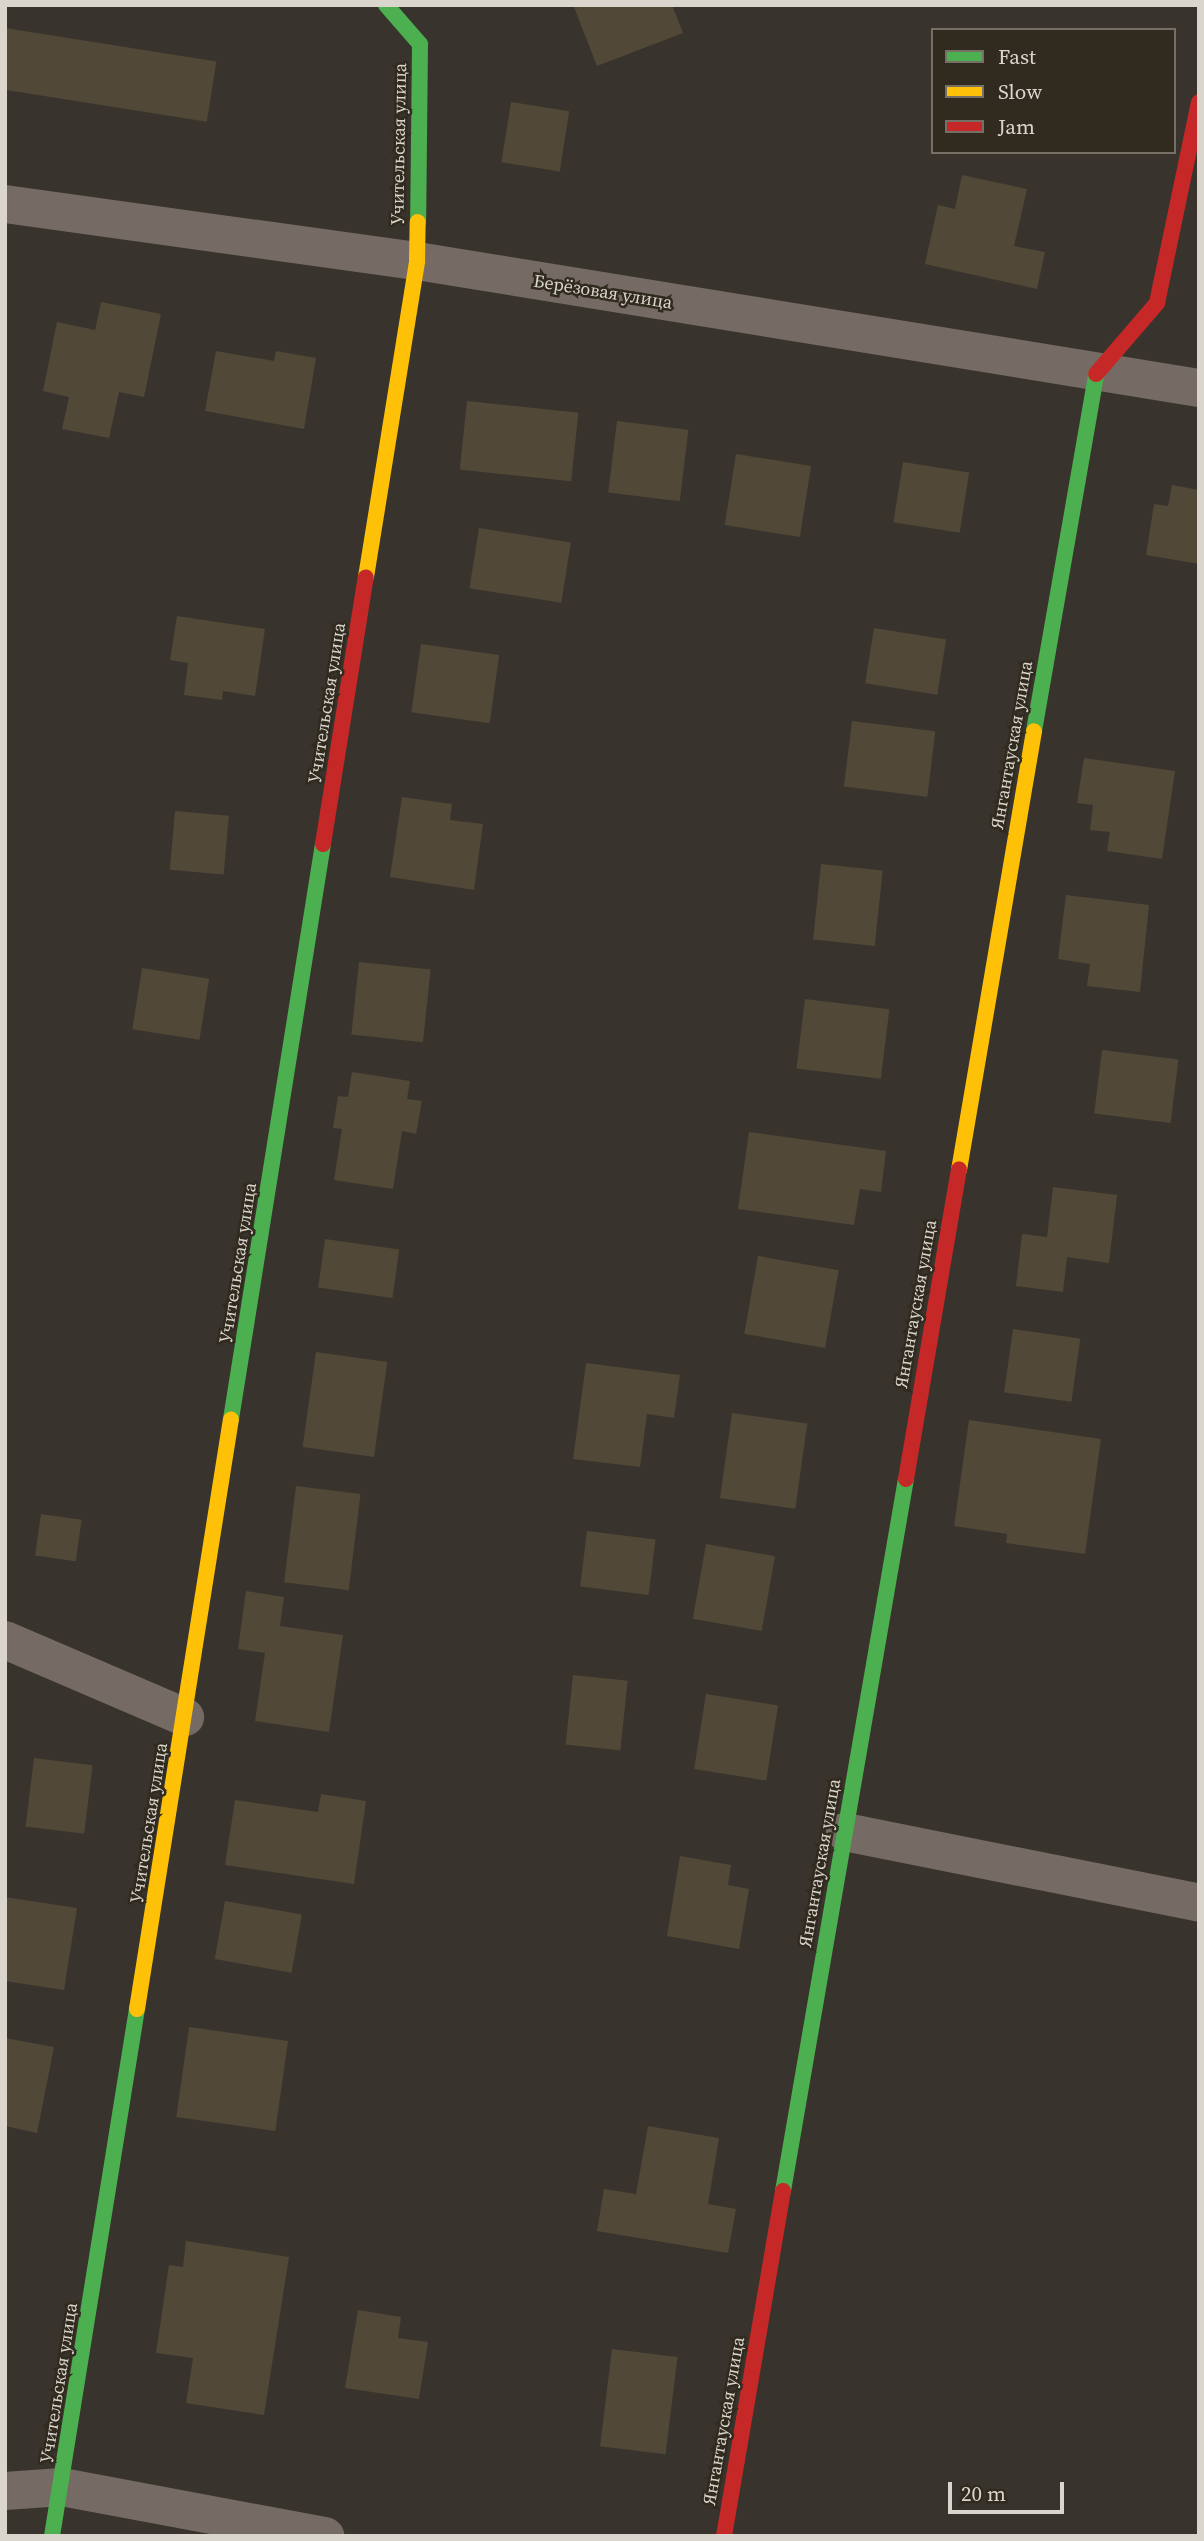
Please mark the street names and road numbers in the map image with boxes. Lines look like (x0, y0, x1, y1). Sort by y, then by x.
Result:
street label: Учительская улица (387, 63, 411, 225)
street label: Берёзовая улица (532, 270, 674, 314)
street label: Учительская улица (304, 621, 350, 785)
street label: Янгантауская улица (987, 659, 1037, 831)
street label: Учительская улица (215, 1181, 261, 1345)
street label: Янгантауская улица (891, 1218, 941, 1390)
street label: Учительская улица (126, 1741, 172, 1905)
street label: Янгантауская улица (795, 1777, 845, 1949)
street label: Учительская улица (36, 2301, 82, 2465)
street label: Янгантауская улица (699, 2335, 749, 2507)

